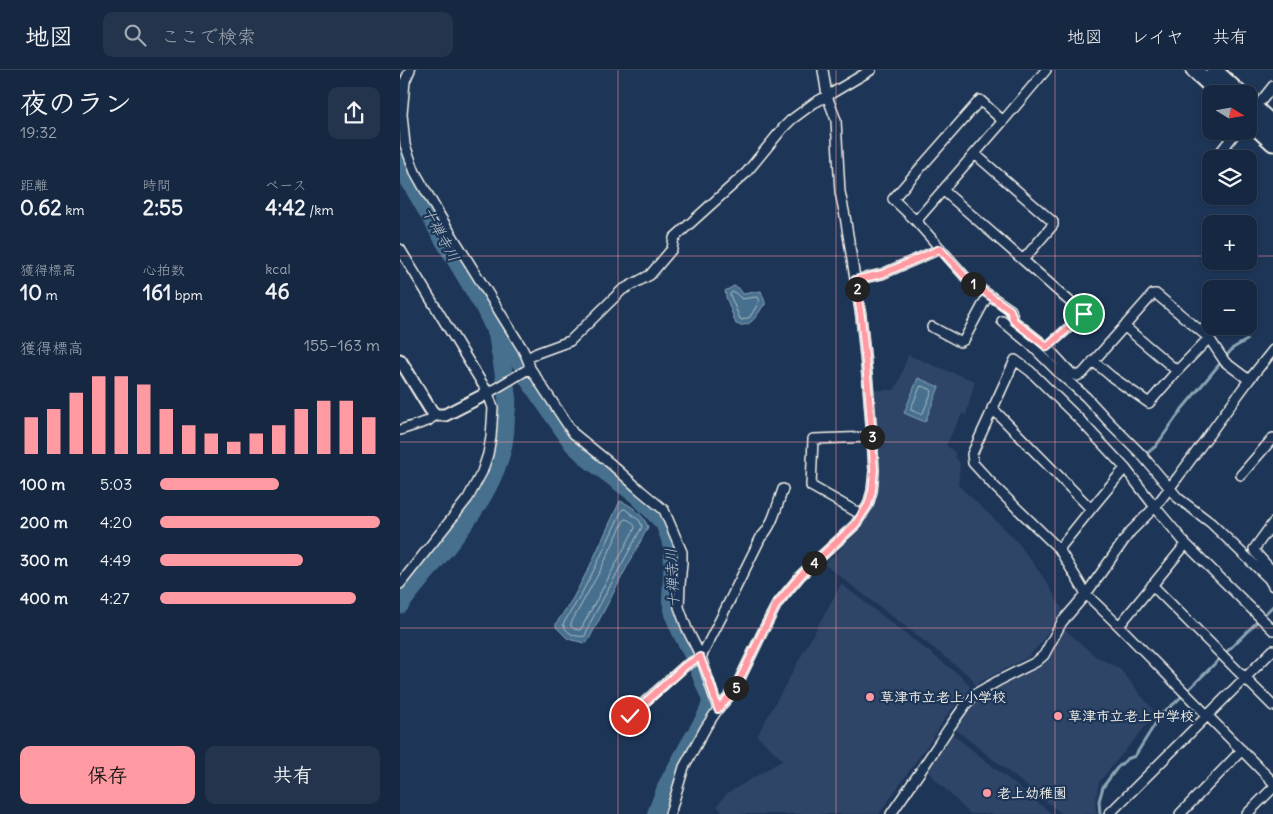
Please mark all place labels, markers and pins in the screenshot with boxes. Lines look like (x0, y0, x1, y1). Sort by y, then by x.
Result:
pin: 1 (960, 272, 986, 296)
pin: 2 (844, 276, 870, 302)
pin (1063, 293, 1105, 335)
pin: 3 (860, 424, 884, 450)
pin: 4 (802, 550, 826, 576)
pin: 5 (724, 676, 748, 700)
place label: 草津市立老上小学校 (880, 688, 1006, 706)
marker: 草津市立老上小学校 (864, 691, 876, 703)
pin (609, 695, 651, 737)
place label: 草津市立老上中学校 (1068, 707, 1194, 725)
marker: 草津市立老上中学校 (1052, 710, 1064, 722)
place label: 老上幼稚園 (997, 784, 1067, 802)
marker: 老上幼稚園 (981, 787, 993, 799)

